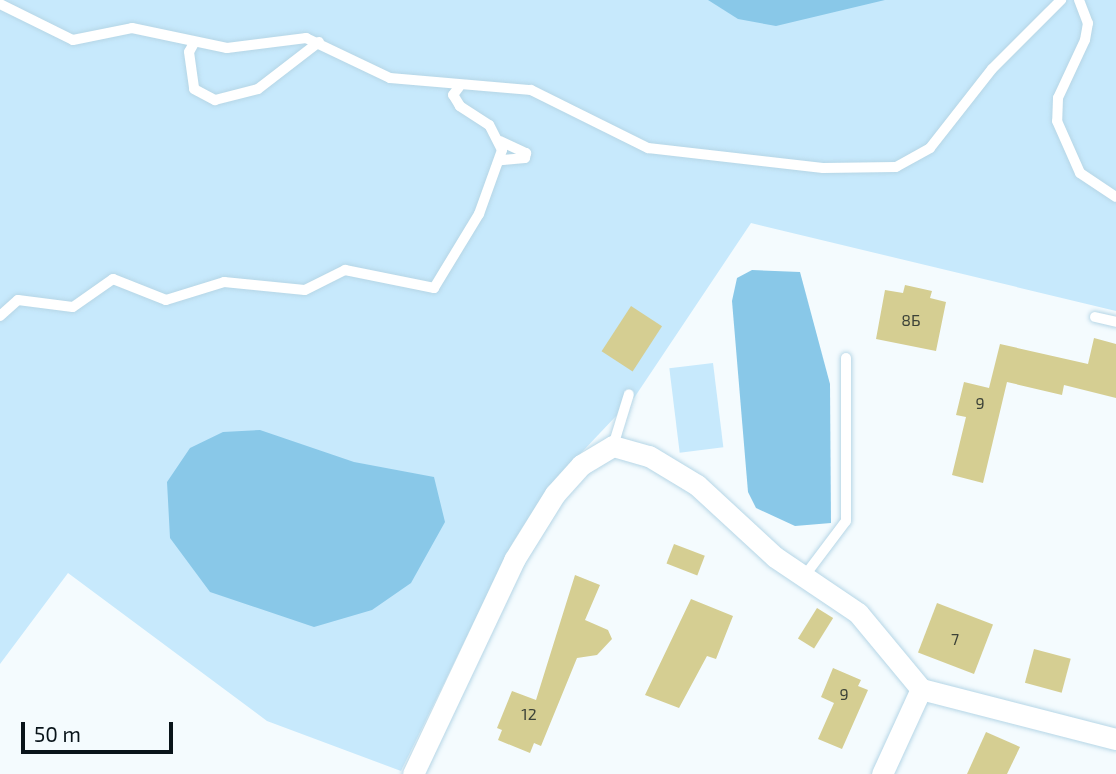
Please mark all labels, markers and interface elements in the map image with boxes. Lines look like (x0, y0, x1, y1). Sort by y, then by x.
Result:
house number: 8Б (901, 310, 921, 330)
house number: 9 (975, 393, 985, 413)
house number: 7 (951, 629, 959, 649)
house number: 9 (839, 684, 849, 704)
house number: 12 (521, 704, 537, 724)
scale bar (24, 708, 177, 752)
text: 50 m (34, 721, 81, 746)

